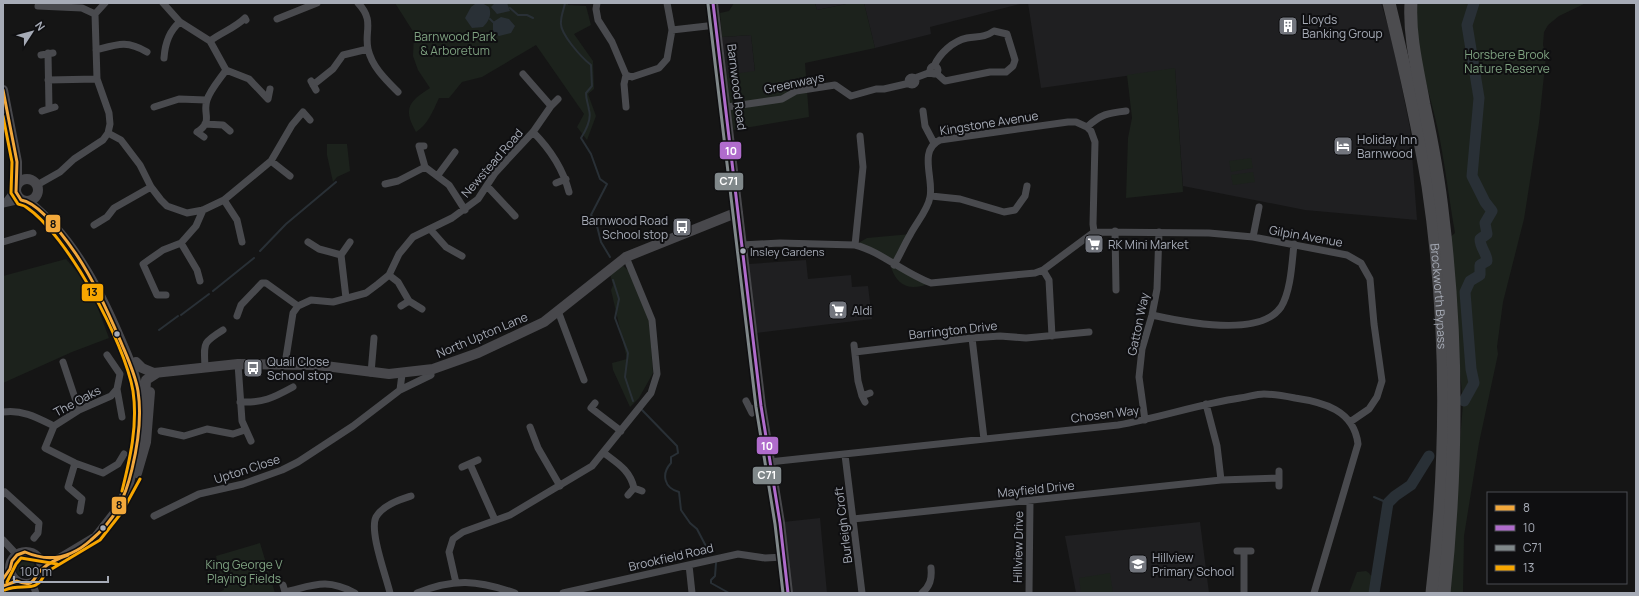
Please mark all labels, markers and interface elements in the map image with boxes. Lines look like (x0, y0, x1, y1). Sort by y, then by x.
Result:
place label: Lloyds Banking Group (1302, 11, 1383, 42)
north arrow (12, 12, 52, 52)
building icon: Lloyds Banking Group (1277, 15, 1299, 37)
text: N (32, 18, 49, 34)
park label: Barnwood Park & Arboretum (414, 28, 497, 59)
street label: Barnwood Road (723, 43, 751, 131)
park label: Horsbere Brook Nature Reserve (1464, 46, 1551, 77)
street label: Greenways (762, 68, 826, 98)
street label: Kingstone Avenue (938, 107, 1040, 139)
street label: Newstead Road (457, 125, 527, 201)
place label: Holiday Inn Barnwood (1357, 131, 1417, 162)
hotel icon: Holiday Inn Barnwood (1332, 135, 1354, 157)
line badge: 10 (719, 141, 742, 160)
text: 10 (725, 143, 737, 158)
line badge: C71 (714, 172, 744, 191)
text: C71 (720, 173, 738, 188)
place label: Barnwood Road School stop (581, 212, 668, 243)
line badge: 8 (45, 214, 61, 233)
text: 8 (50, 216, 57, 231)
bus stop icon: Barnwood Road School stop (671, 216, 693, 238)
street label: Gilpin Avenue (1268, 221, 1344, 251)
supermarket icon: RK Mini Market (1083, 233, 1105, 255)
place label: RK Mini Market (1108, 236, 1189, 253)
street label: Brockworth Bypass (1427, 242, 1451, 350)
place label: Insley Gardens (750, 244, 825, 259)
marker: Insley Gardens (738, 246, 748, 256)
line badge: 13 (81, 283, 104, 302)
text: 13 (86, 284, 98, 299)
street label: Gatton Way (1123, 290, 1153, 357)
supermarket icon: Aldi (827, 299, 849, 321)
place label: Aldi (852, 302, 872, 319)
street label: North Upton Lane (434, 308, 530, 362)
street label: Barrington Drive (908, 317, 998, 343)
unlabelled marker (112, 329, 122, 339)
place label: Quail Close School stop (267, 353, 333, 384)
bus stop icon: Quail Close School stop (242, 357, 264, 379)
street label: The Oaks (50, 381, 104, 421)
street label: Chosen Way (1070, 401, 1141, 427)
line badge: 10 (756, 436, 779, 455)
text: 10 (761, 438, 773, 453)
street label: Upton Close (212, 450, 282, 488)
line badge: C71 (752, 466, 782, 485)
text: C71 (758, 467, 776, 482)
street label: Mayfield Drive (997, 477, 1075, 501)
street label: Burleigh Croft (830, 486, 856, 564)
legend (1487, 492, 1627, 584)
line badge: 8 (111, 496, 127, 515)
text: 8 (116, 497, 123, 512)
text: 8 (1523, 499, 1530, 516)
street label: Hillview Drive (1009, 511, 1027, 583)
text: 10 (1523, 519, 1535, 536)
unlabelled marker (98, 523, 108, 533)
street label: Brookfield Road (627, 539, 715, 575)
text: C71 (1523, 539, 1542, 556)
place label: Hillview Primary School (1152, 549, 1234, 580)
school or university icon: Hillview Primary School (1127, 553, 1149, 575)
park label: King George V Playing Fields (206, 556, 283, 587)
scale bar (14, 558, 108, 584)
text: 13 (1523, 559, 1534, 576)
text: 100 m (20, 563, 52, 580)

